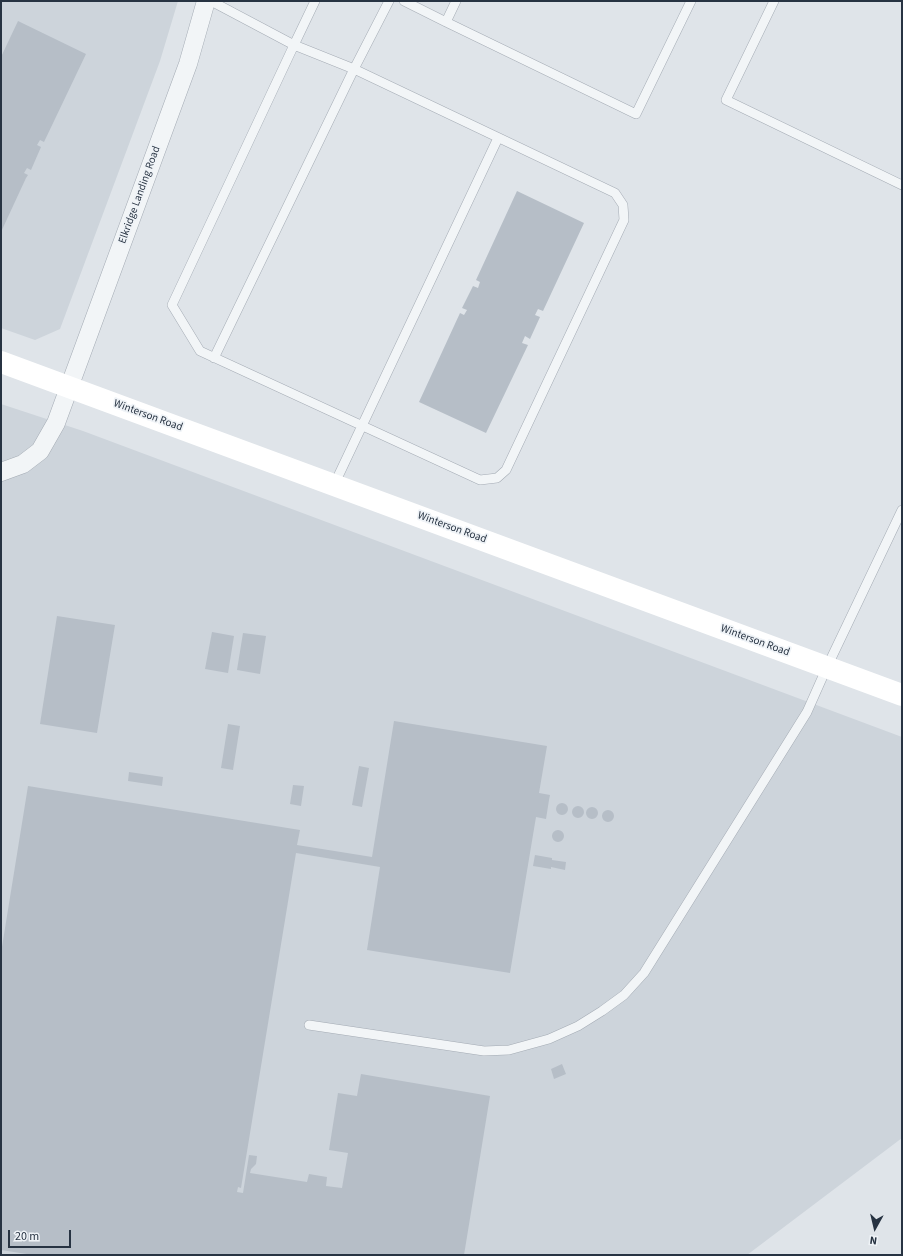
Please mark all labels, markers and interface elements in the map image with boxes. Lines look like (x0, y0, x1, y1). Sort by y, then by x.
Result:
street label: Elkridge Landing Road (116, 144, 164, 246)
street label: Winterson Road (112, 397, 184, 435)
street label: Winterson Road (416, 509, 488, 547)
street label: Winterson Road (719, 622, 791, 660)
north arrow (855, 1208, 895, 1248)
scale bar (10, 1222, 73, 1248)
text: 20 m (15, 1228, 39, 1245)
text: N (869, 1232, 878, 1248)

